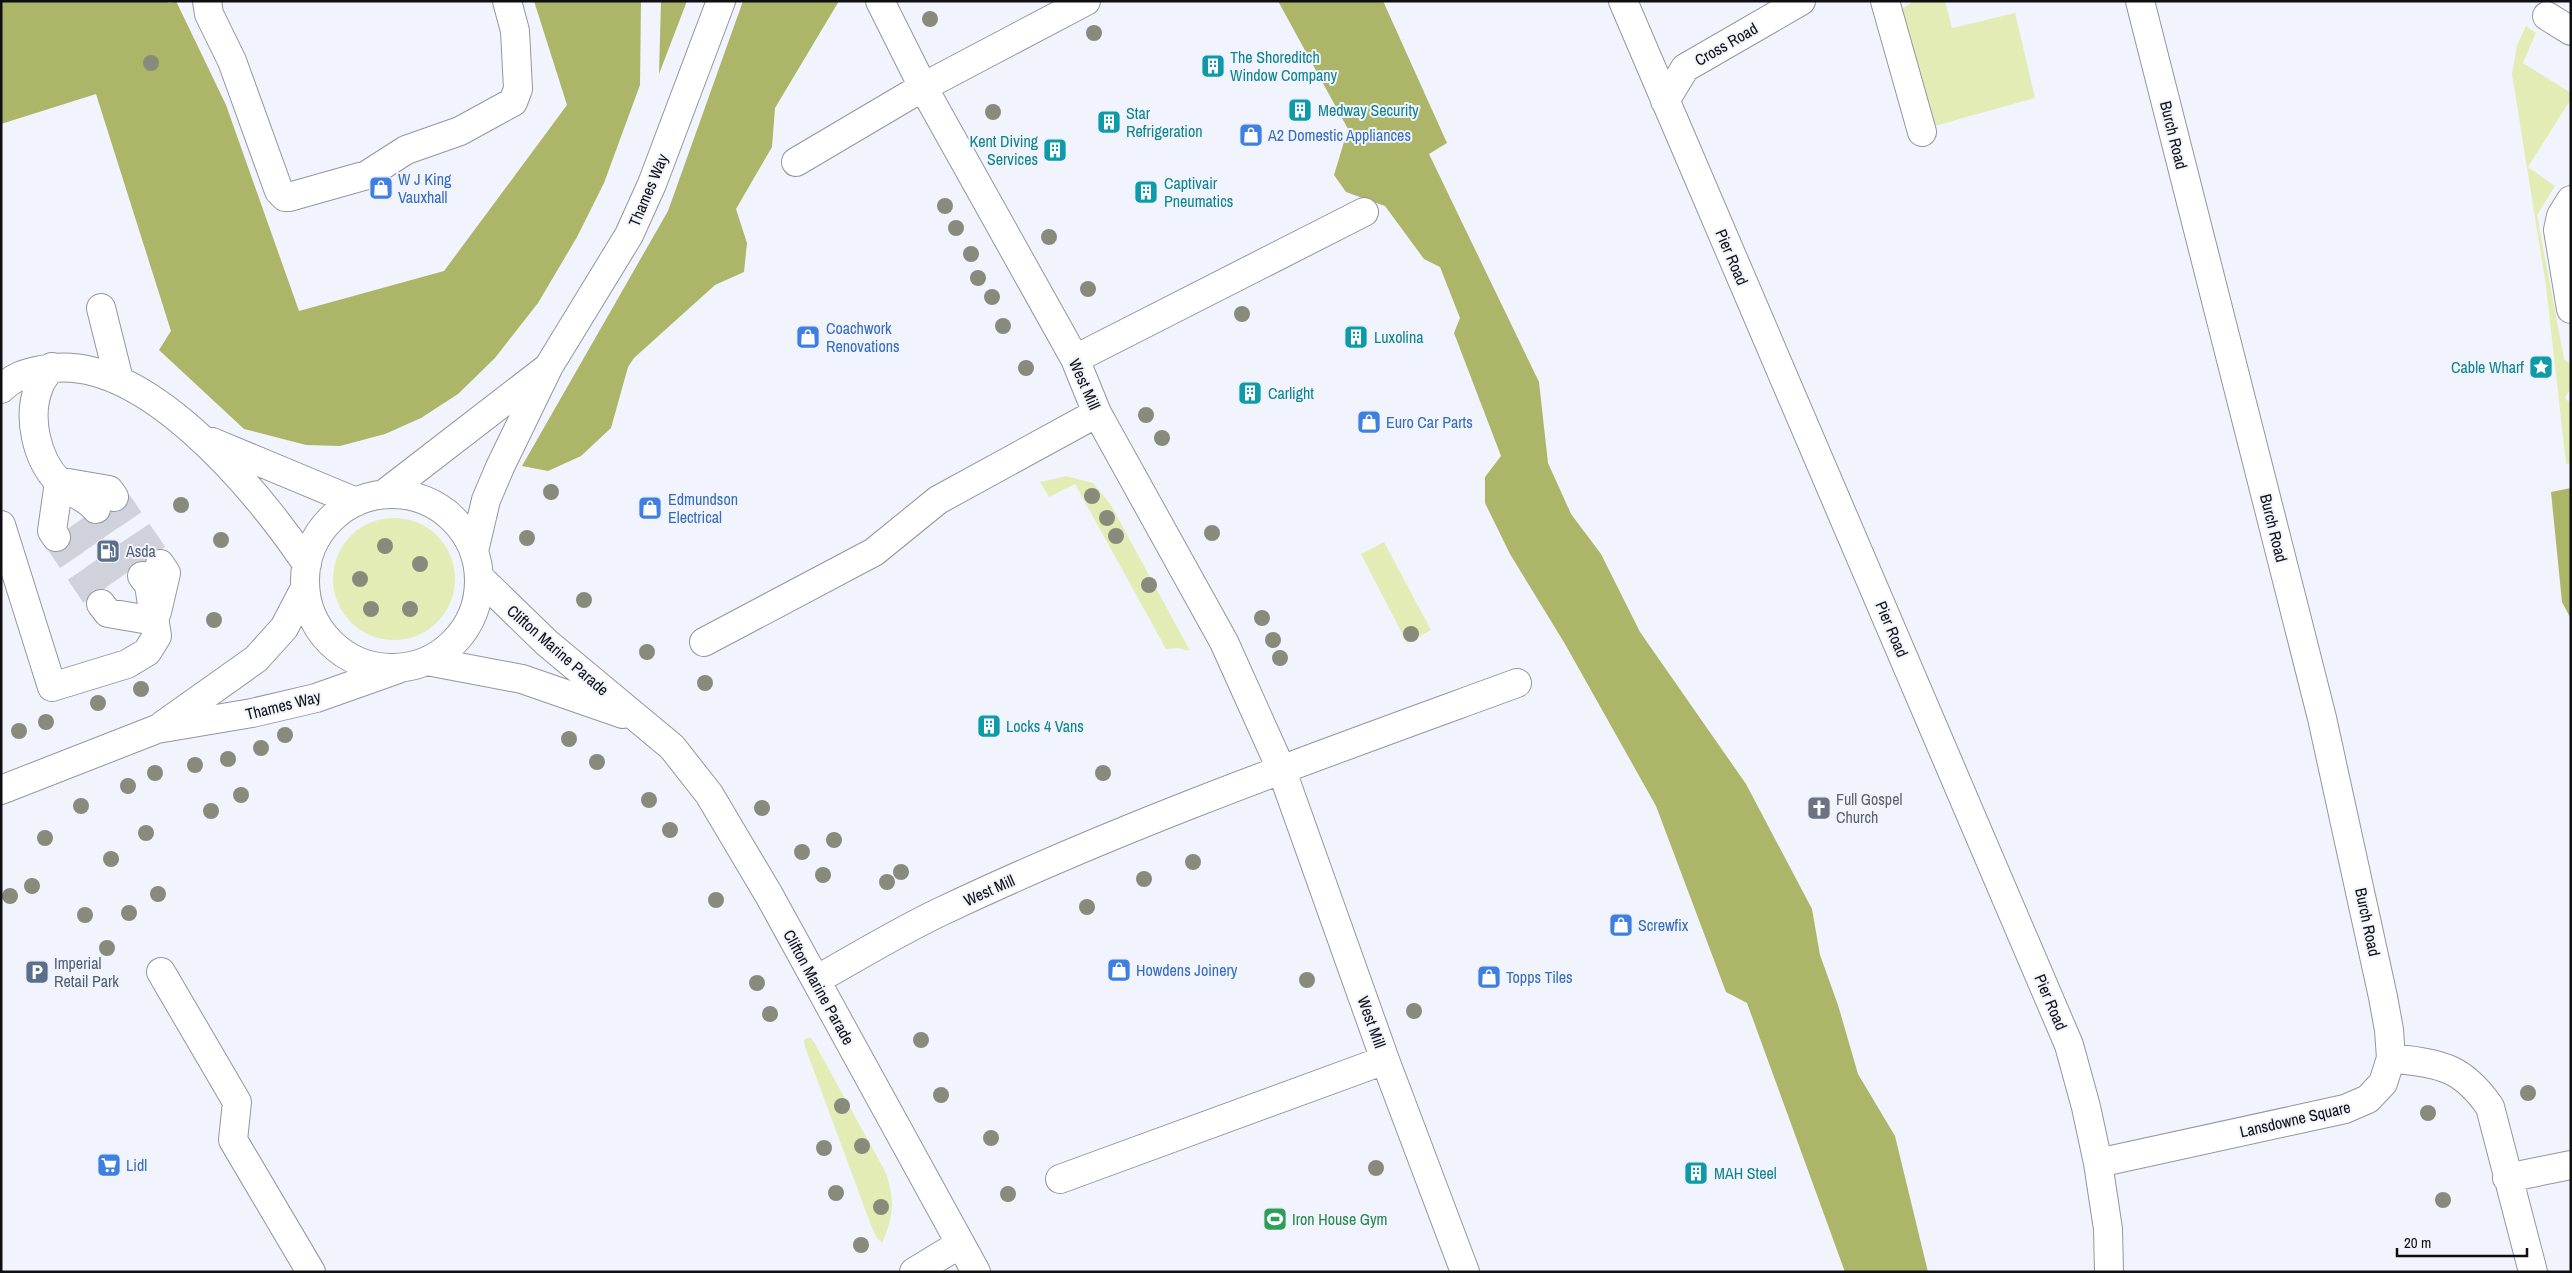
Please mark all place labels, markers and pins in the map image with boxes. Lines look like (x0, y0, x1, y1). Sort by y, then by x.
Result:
place label: The Shoreditch Window Company (1230, 46, 1338, 86)
building icon: The Shoreditch Window Company (1200, 53, 1226, 79)
building icon: Medway Security (1287, 97, 1313, 123)
place label: Medway Security (1318, 99, 1419, 121)
place label: Star Refrigeration (1126, 102, 1203, 142)
building icon: Star Refrigeration (1096, 109, 1122, 135)
shop icon: A2 Domestic Appliances (1238, 122, 1264, 148)
place label: A2 Domestic Appliances (1267, 124, 1411, 146)
place label: Kent Diving Services (969, 130, 1039, 170)
building icon: Kent Diving Services (1042, 137, 1068, 163)
place label: W J King Vauxhall (398, 168, 452, 208)
place label: Captivair Pneumatics (1164, 172, 1233, 212)
shop icon: W J King Vauxhall (368, 175, 394, 201)
building icon: Captivair Pneumatics (1133, 179, 1159, 205)
place label: Coachwork Renovations (826, 317, 900, 357)
shop icon: Coachwork Renovations (795, 324, 821, 350)
building icon: Luxolina (1343, 324, 1369, 350)
place label: Luxolina (1374, 326, 1424, 348)
place icon: Cable Wharf (2528, 354, 2554, 380)
place label: Cable Wharf (2451, 356, 2524, 378)
building icon: Carlight (1237, 380, 1263, 406)
place label: Carlight (1268, 382, 1314, 404)
shop icon: Euro Car Parts (1356, 409, 1382, 435)
place label: Euro Car Parts (1386, 411, 1473, 433)
place label: Edmundson Electrical (668, 488, 738, 528)
shop icon: Edmundson Electrical (637, 495, 663, 521)
fuel station icon: Asda (95, 538, 121, 564)
place label: Asda (125, 540, 157, 562)
building icon: Locks 4 Vans (976, 713, 1002, 739)
place label: Locks 4 Vans (1006, 715, 1084, 737)
place label: Full Gospel Church (1836, 788, 1902, 828)
church icon: Full Gospel Church (1806, 795, 1832, 821)
shop icon: Screwfix (1608, 912, 1634, 938)
place label: Screwfix (1638, 914, 1689, 936)
place label: Imperial Retail Park (54, 952, 119, 992)
shop icon: Howdens Joinery (1106, 957, 1132, 983)
parking icon: Imperial Retail Park (24, 959, 50, 985)
place label: Howdens Joinery (1136, 959, 1238, 981)
shop icon: Topps Tiles (1476, 964, 1502, 990)
place label: Topps Tiles (1506, 966, 1573, 988)
supermarket icon: Lidl (96, 1152, 122, 1178)
place label: Lidl (126, 1154, 147, 1176)
building icon: MAH Steel (1683, 1160, 1709, 1186)
place label: MAH Steel (1714, 1162, 1777, 1184)
sports icon: Iron House Gym (1262, 1206, 1288, 1232)
place label: Iron House Gym (1292, 1208, 1388, 1230)

